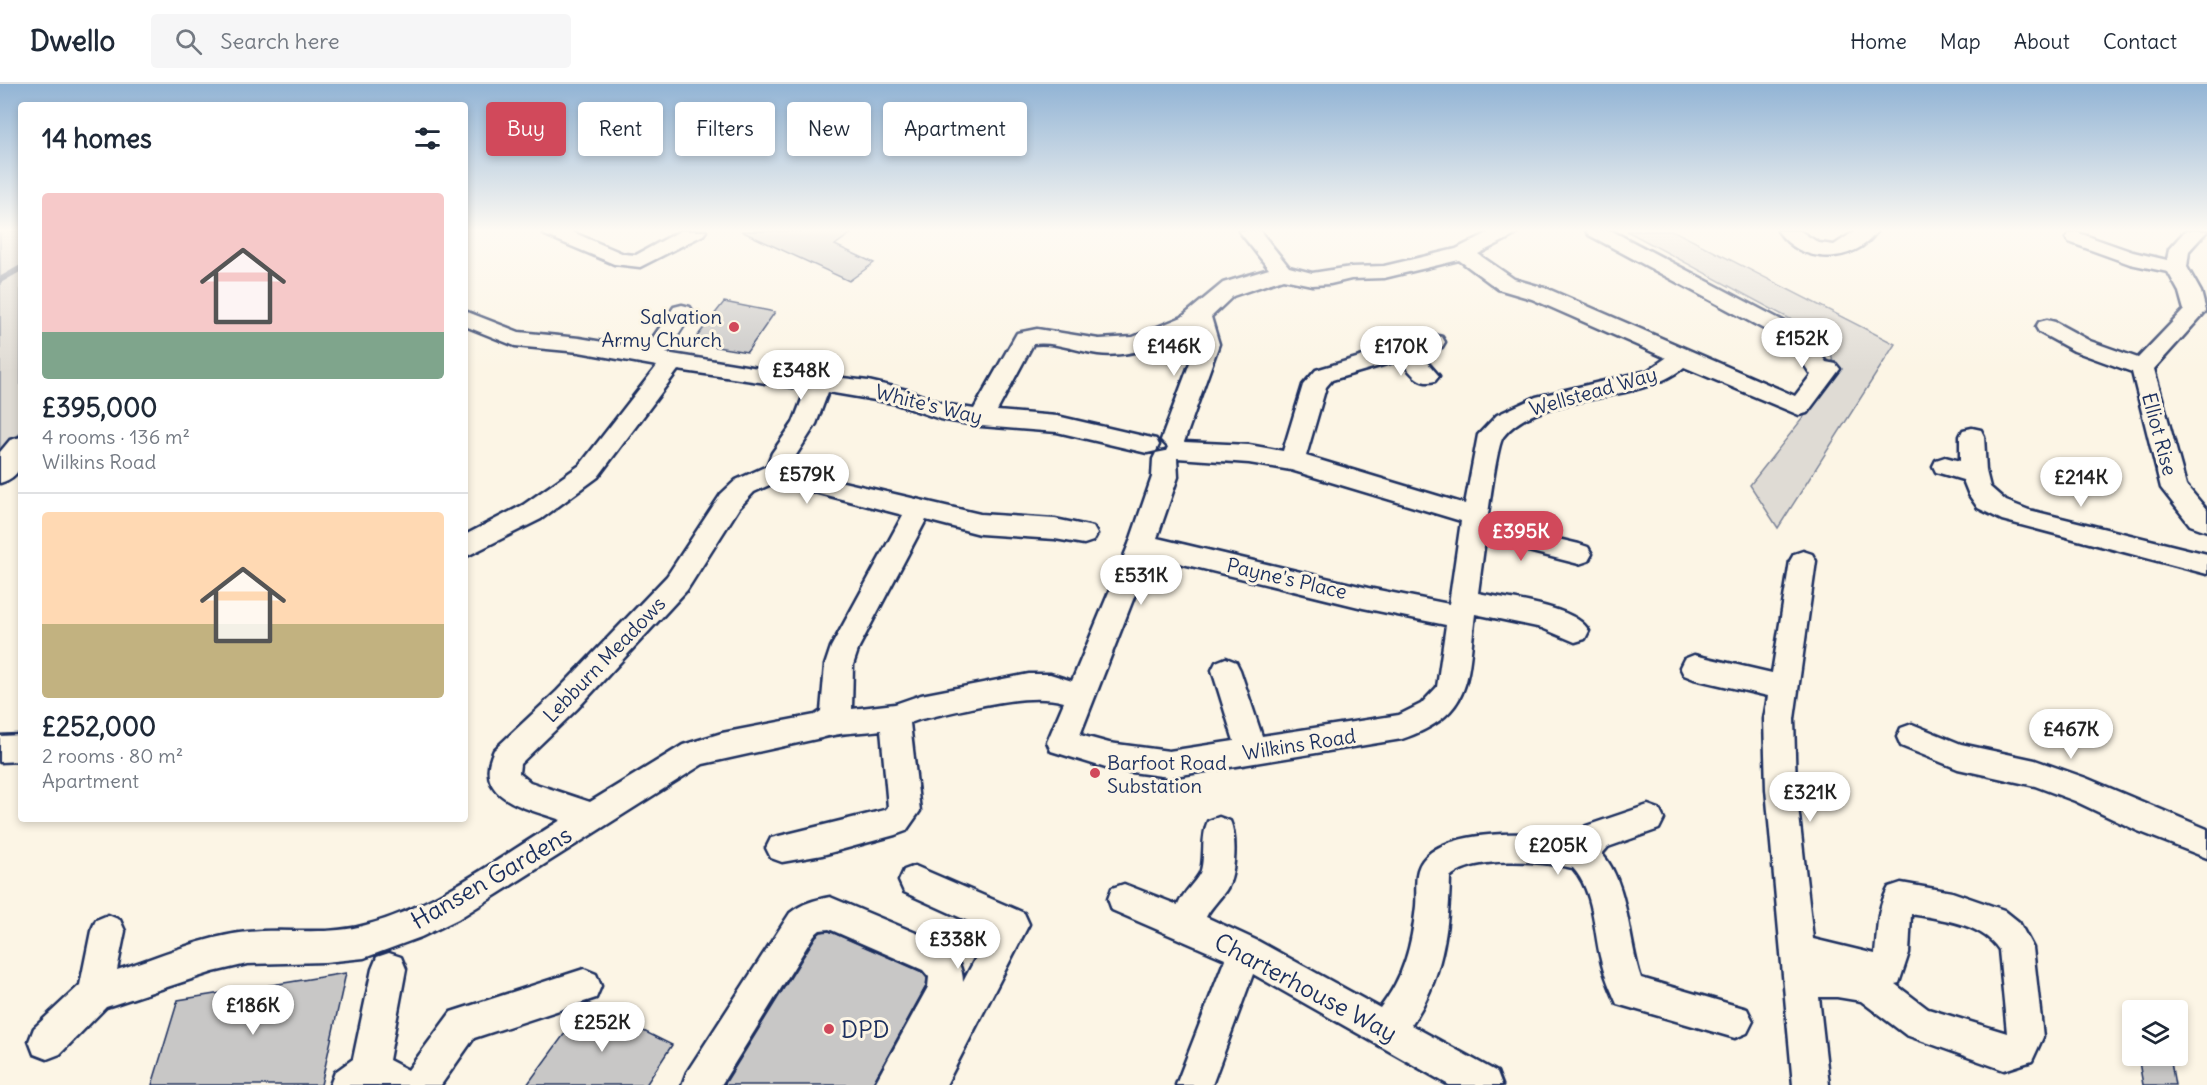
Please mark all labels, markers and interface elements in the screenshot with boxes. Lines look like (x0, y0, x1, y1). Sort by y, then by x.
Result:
search box (151, 14, 571, 68)
text: Dwello (30, 23, 115, 59)
icon: search (172, 25, 205, 58)
text: Search here (220, 27, 340, 55)
text: Home (1850, 28, 1907, 55)
text: Map (1940, 28, 1981, 55)
text: About (2014, 28, 2070, 55)
text: Contact (2103, 28, 2177, 55)
chip: Buy (486, 102, 566, 156)
chip: Rent (578, 102, 663, 156)
chip: Filters (675, 102, 775, 156)
chip: New (787, 102, 871, 156)
chip: Apartment (883, 102, 1027, 156)
text: 14 homes (42, 122, 152, 155)
icon: filters (411, 122, 444, 155)
icon: home (189, 232, 297, 340)
place label: Salvation Army Church (601, 304, 722, 352)
pin: £152K (1760, 318, 1844, 369)
marker: Salvation Army Church (727, 320, 741, 334)
text: £152K (1775, 325, 1829, 350)
pin: £146K (1132, 326, 1216, 377)
pin: £170K (1359, 326, 1443, 377)
text: £146K (1147, 333, 1201, 358)
text: £170K (1374, 333, 1428, 358)
pin: £348K (759, 350, 843, 401)
text: £348K (772, 357, 830, 382)
street label: Wellstead Way (1526, 361, 1660, 421)
street label: White's Way (873, 379, 985, 429)
street label: Elliot Rise (2137, 390, 2183, 478)
text: £395,000 (42, 391, 157, 424)
text: 4 rooms · 136 m² (42, 424, 190, 449)
text: Wilkins Road (42, 449, 156, 474)
pin: £579K (765, 454, 849, 505)
pin: £214K (2039, 457, 2123, 508)
text: £579K (779, 461, 835, 486)
text: £214K (2054, 464, 2108, 489)
pin: £395K (1479, 511, 1563, 562)
text: £395K (1492, 518, 1550, 543)
icon: home (189, 551, 297, 659)
street label: Payne's Place (1224, 552, 1350, 604)
pin: £531K (1099, 555, 1183, 606)
text: £531K (1114, 562, 1168, 587)
street label: Lebburn Meadows (538, 591, 670, 727)
pin: £467K (2029, 709, 2113, 760)
text: £252,000 (42, 710, 156, 743)
text: £467K (2043, 716, 2099, 741)
street label: Wilkins Road (1241, 723, 1358, 765)
text: 2 rooms · 80 m² (42, 743, 183, 768)
place label: Barfoot Road Substation (1107, 750, 1227, 798)
marker: Barfoot Road Substation (1088, 766, 1102, 780)
text: Apartment (42, 768, 139, 793)
pin: £321K (1768, 772, 1852, 823)
text: £321K (1783, 779, 1837, 804)
street label: Hansen Gardens (405, 819, 577, 935)
pin: £205K (1516, 825, 1600, 876)
text: £205K (1529, 832, 1587, 857)
pin: £338K (916, 919, 1000, 970)
text: £338K (929, 926, 987, 951)
street label: Charterhouse Way (1209, 926, 1403, 1048)
pin: £186K (211, 985, 295, 1036)
text: £186K (226, 992, 280, 1017)
map controls (2122, 1000, 2188, 1066)
button: layers (2122, 1000, 2188, 1066)
pin: £252K (560, 1002, 644, 1053)
text: £252K (574, 1009, 630, 1034)
place label: DPD (841, 1014, 889, 1044)
marker: DPD (822, 1022, 836, 1036)

